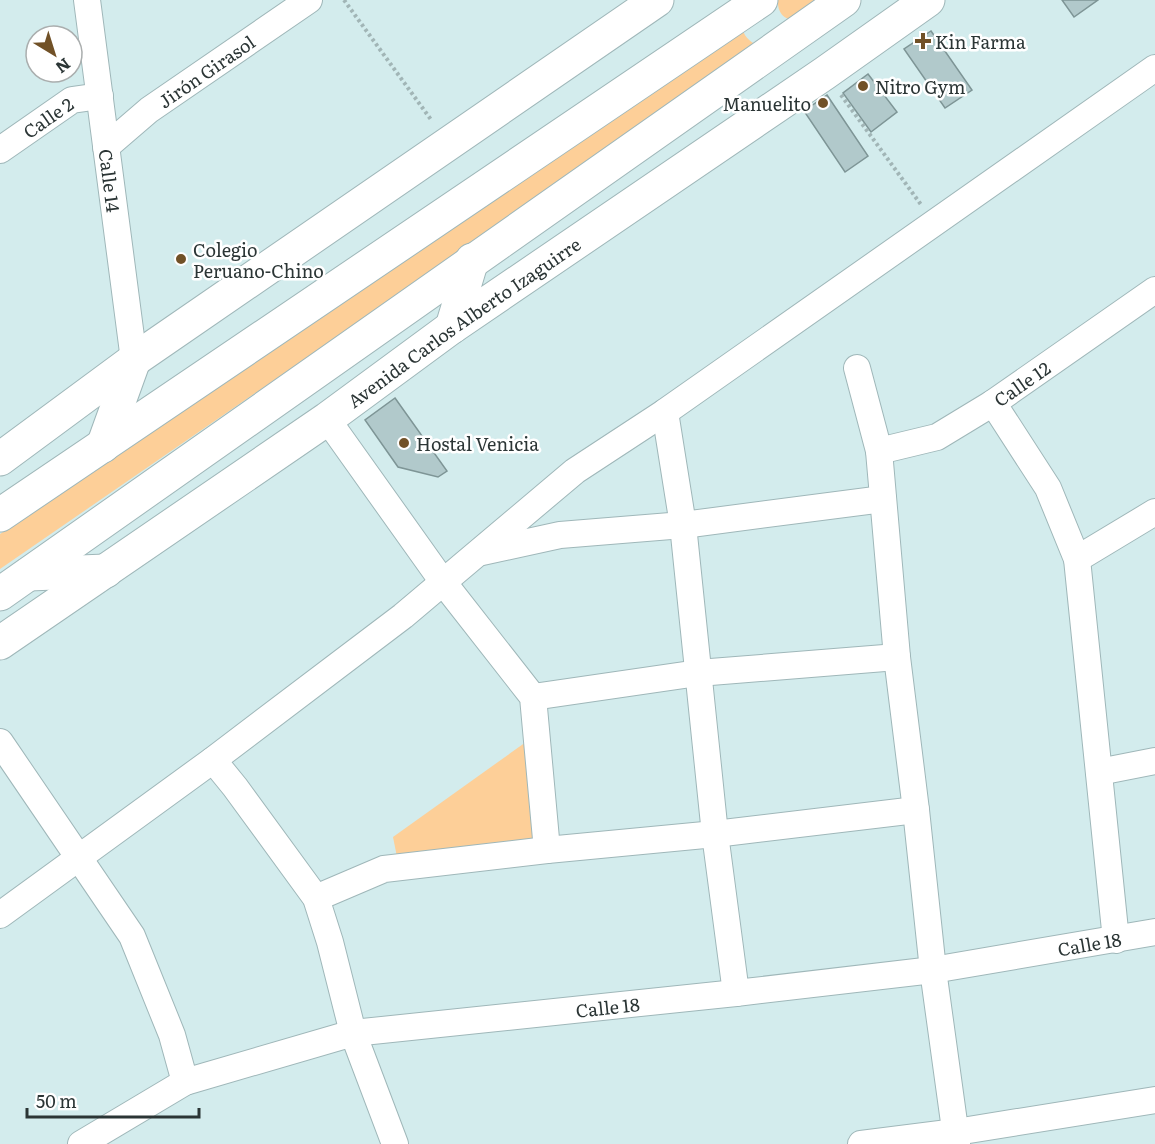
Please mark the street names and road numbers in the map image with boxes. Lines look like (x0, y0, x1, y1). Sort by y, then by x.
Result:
street label: Jirón Girasol (152, 28, 260, 114)
street label: Calle 2 (17, 90, 78, 144)
street label: Calle 14 (93, 147, 128, 214)
street label: Avenida Carlos Alberto Izaguirre (341, 230, 586, 413)
street label: Calle 12 (988, 354, 1055, 412)
street label: Calle 18 (1055, 925, 1123, 962)
street label: Calle 18 (574, 990, 641, 1023)

